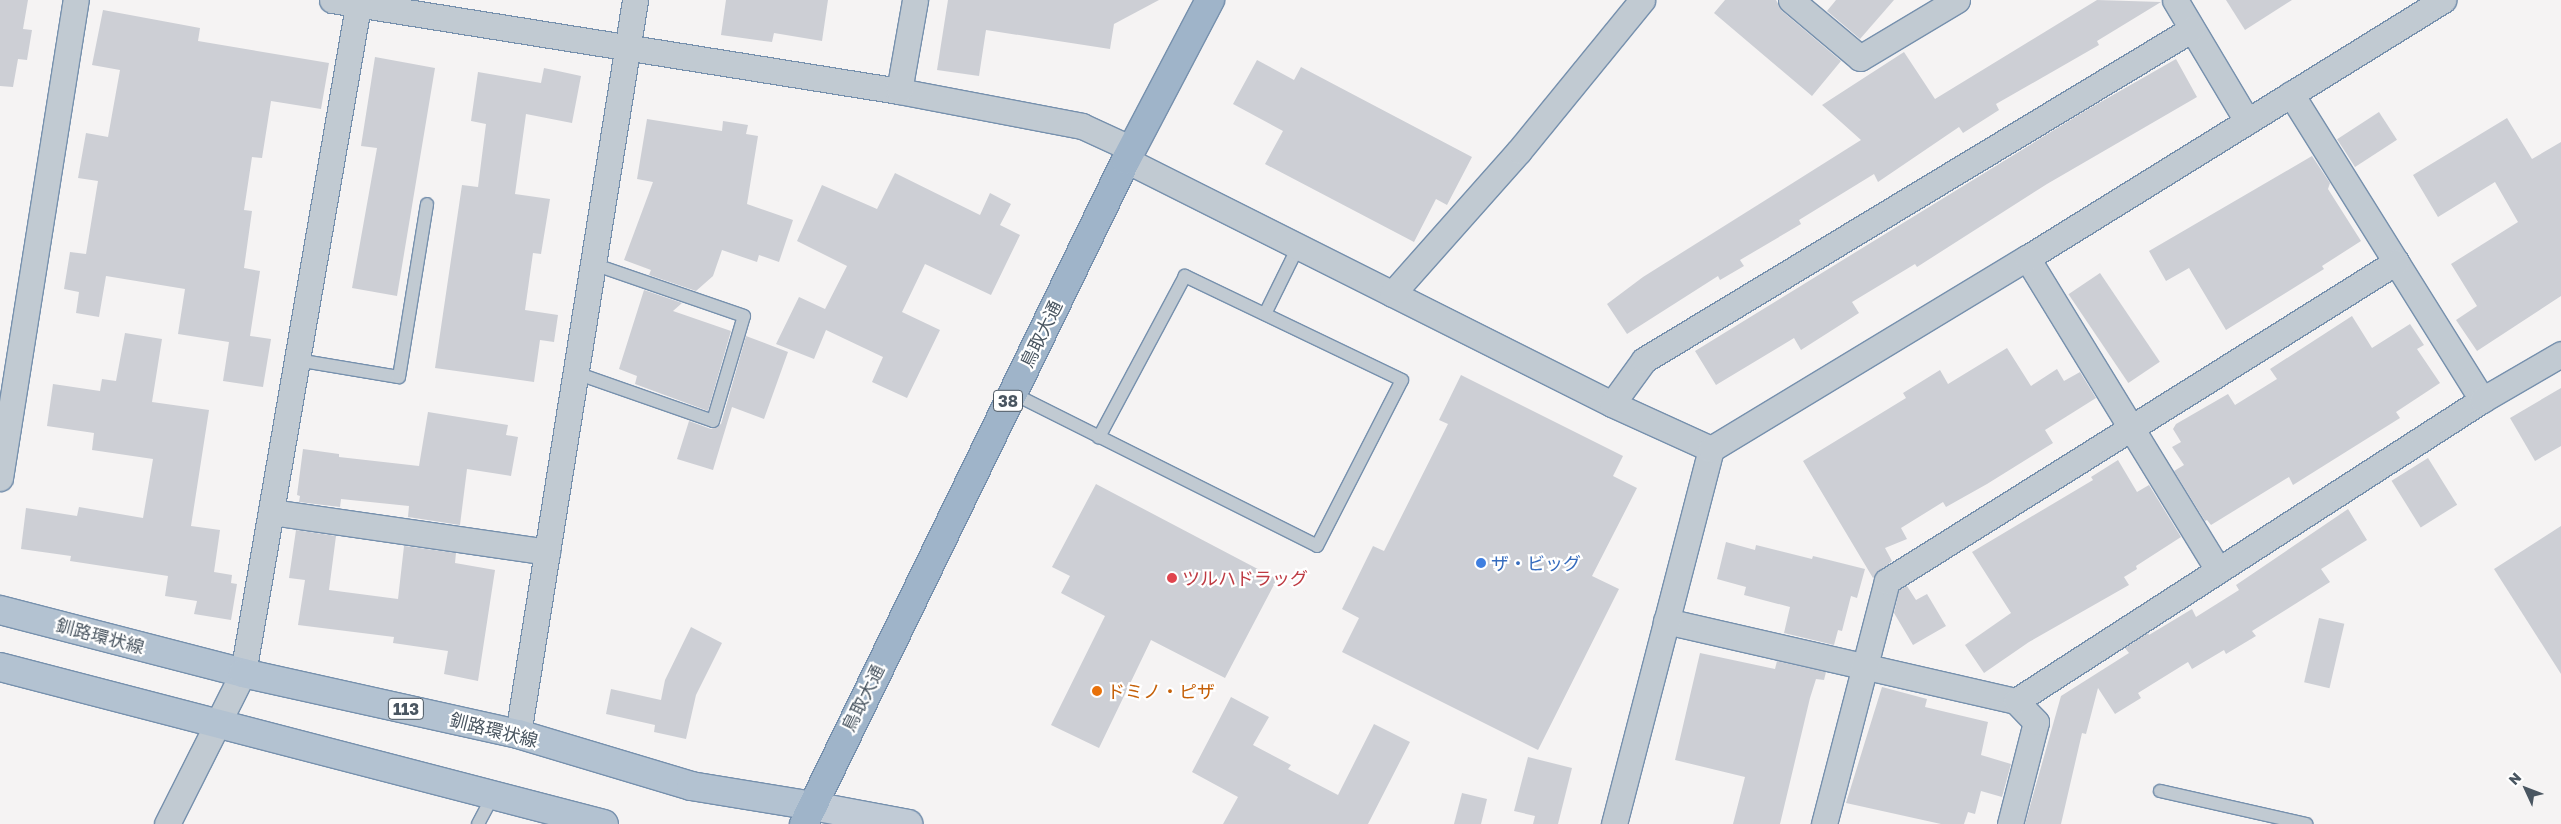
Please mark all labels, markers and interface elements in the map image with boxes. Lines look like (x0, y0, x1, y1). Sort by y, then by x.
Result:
street label: 鳥取大通 (1016, 297, 1066, 371)
road number: 38 (993, 388, 1023, 414)
place label: ザ・ビッグ (1491, 552, 1581, 574)
marker: ザ・ビッグ (1475, 557, 1487, 569)
place label: ツルハドラッグ (1182, 567, 1308, 589)
marker: ツルハドラッグ (1166, 572, 1178, 584)
street label: 釧路環状線 (54, 614, 146, 658)
street label: 鳥取大通 (838, 661, 888, 735)
place label: ドミノ・ピザ (1107, 680, 1215, 702)
marker: ドミノ・ピザ (1091, 685, 1103, 697)
road number: 113 (387, 696, 425, 722)
street label: 釧路環状線 (448, 709, 540, 751)
north arrow (2501, 764, 2551, 814)
text: N (2505, 769, 2525, 788)

